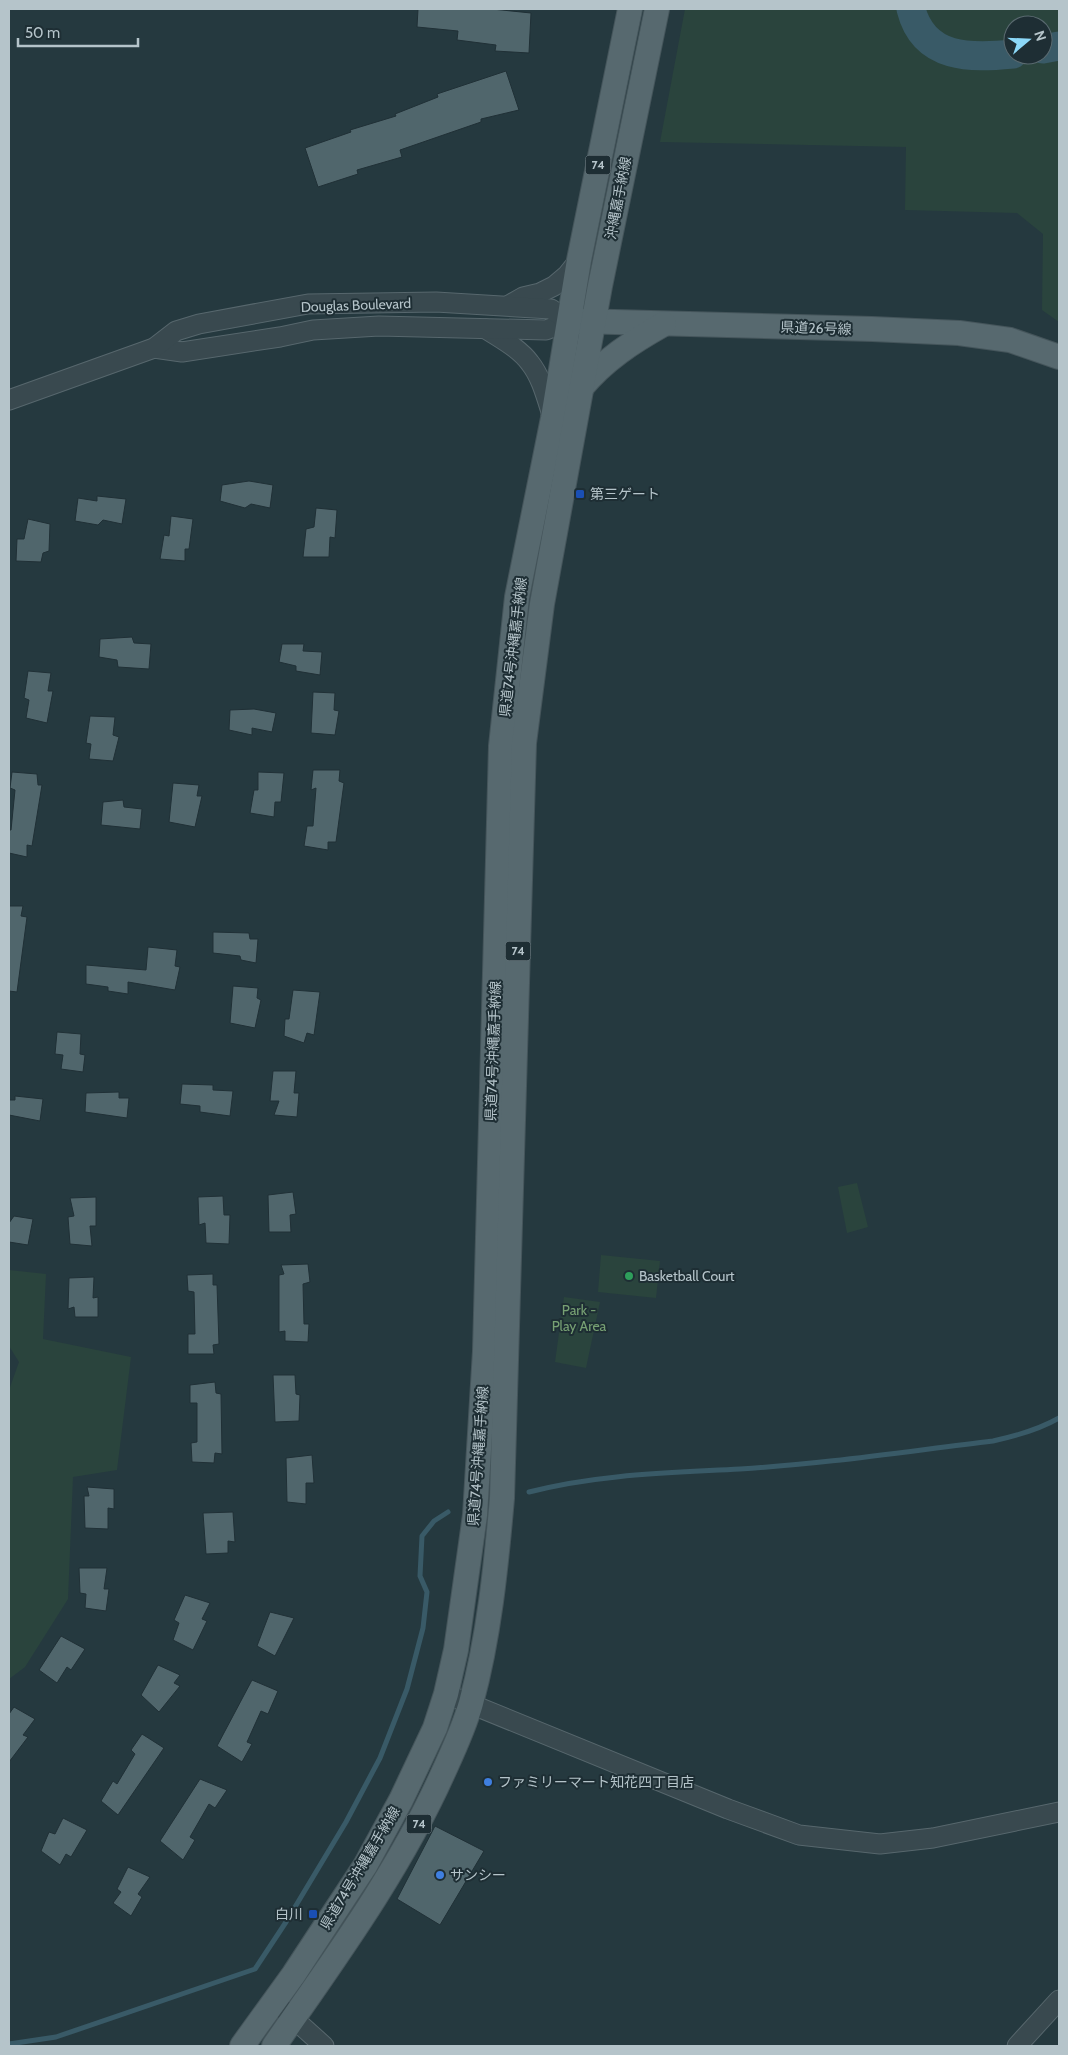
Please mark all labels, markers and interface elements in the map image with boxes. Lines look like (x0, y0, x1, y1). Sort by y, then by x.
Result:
scale bar (18, 15, 138, 47)
north arrow (1003, 15, 1053, 65)
text: 50 m (25, 24, 60, 42)
text: N (1030, 28, 1050, 43)
street label: 沖縄嘉手納線 (601, 155, 635, 241)
road number: 74 (586, 156, 610, 174)
street label: Douglas Boulevard (301, 294, 411, 316)
street label: 県道26号線 (780, 318, 852, 338)
place label: 第三ゲート (590, 485, 660, 503)
marker: 第三ゲート (574, 488, 586, 500)
street label: 県道74号沖縄嘉手納線 (495, 576, 531, 718)
road number: 74 (506, 941, 530, 960)
street label: 県道74号沖縄嘉手納線 (482, 980, 504, 1122)
place label: Basketball Court (639, 1267, 735, 1285)
marker: Basketball Court (623, 1270, 635, 1282)
park label: Park - Play Area (552, 1301, 607, 1335)
street label: 県道74号沖縄嘉手納線 (464, 1385, 492, 1527)
place label: ファミリーマート知花四丁目店 (498, 1773, 694, 1791)
marker: ファミリーマート知花四丁目店 (482, 1776, 494, 1788)
street label: 県道74号沖縄嘉手納線 (316, 1803, 404, 1933)
road number: 74 (406, 1815, 432, 1834)
place label: サンシー (450, 1866, 506, 1884)
marker: サンシー (434, 1869, 446, 1881)
place label: 白川 (275, 1905, 303, 1923)
marker: 白川 (307, 1908, 319, 1920)

